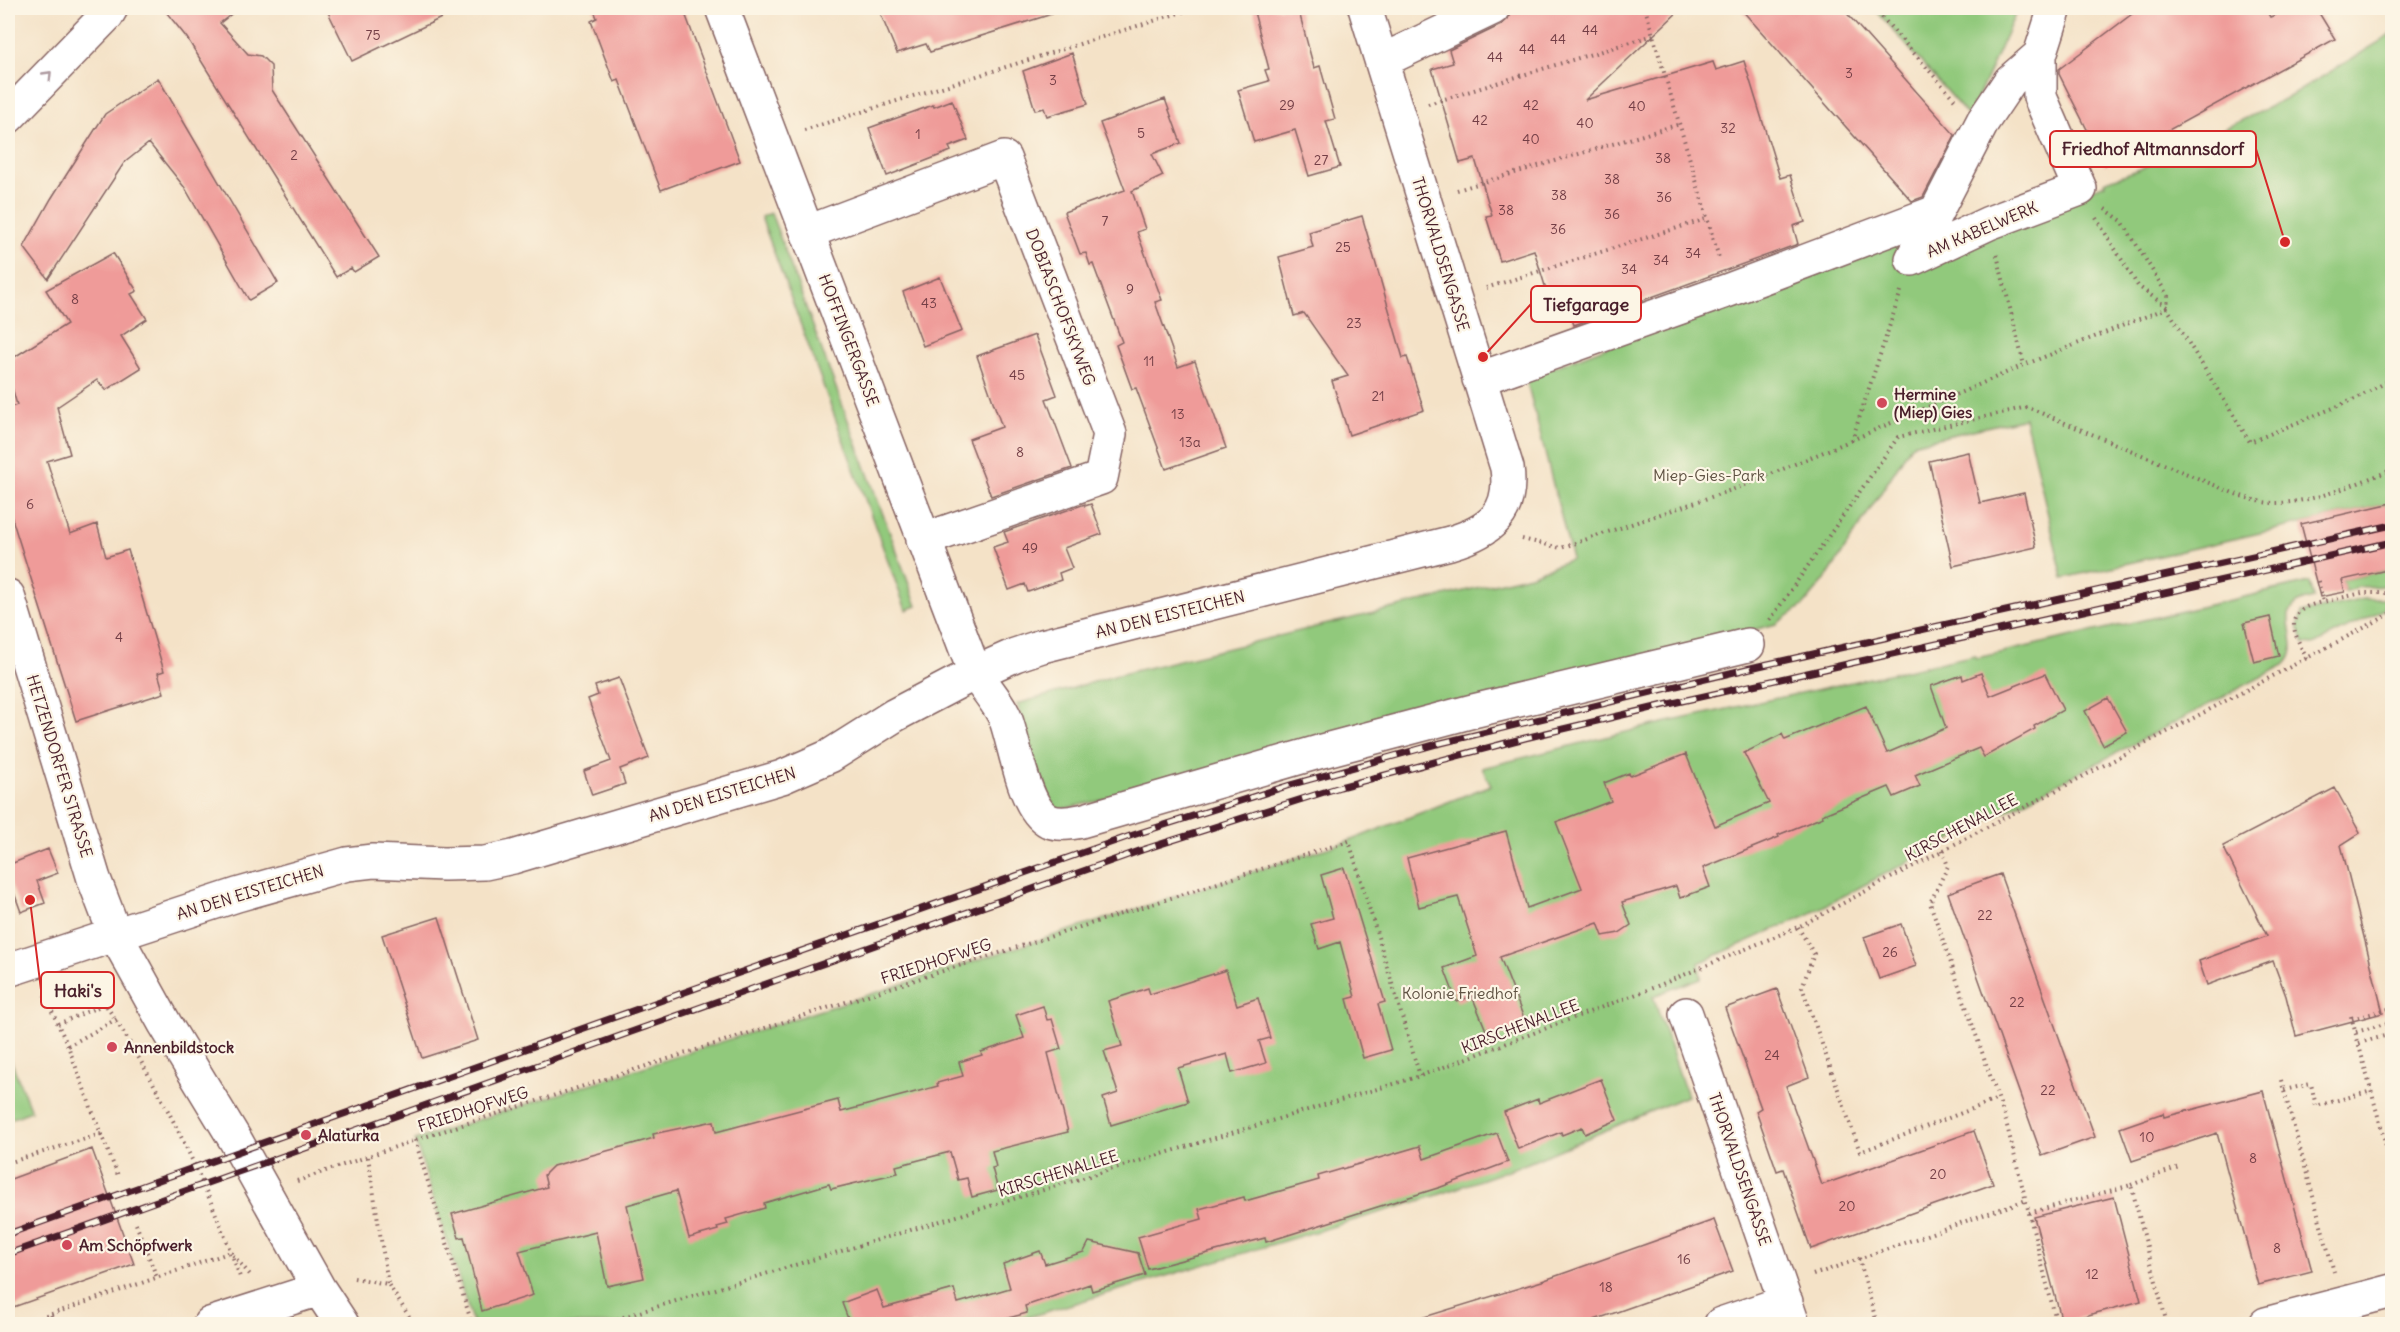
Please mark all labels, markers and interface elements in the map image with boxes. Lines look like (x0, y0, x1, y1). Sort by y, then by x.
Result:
house number: 44 (1582, 21, 1598, 39)
house number: 75 (366, 26, 380, 44)
house number: 44 (1550, 30, 1566, 48)
house number: 44 (1519, 40, 1535, 58)
house number: 44 (1487, 48, 1503, 66)
house number: 3 (1845, 64, 1853, 82)
one-way arrow (41, 71, 52, 82)
house number: 3 (1049, 71, 1057, 89)
house number: 29 (1279, 96, 1295, 114)
house number: 42 (1523, 96, 1539, 114)
house number: 40 (1628, 97, 1646, 115)
house number: 42 (1472, 111, 1488, 129)
house number: 40 (1576, 114, 1594, 132)
house number: 32 (1720, 119, 1736, 137)
house number: 5 (1137, 124, 1145, 142)
house number: 1 (915, 125, 921, 143)
house number: 40 (1522, 130, 1540, 148)
callout: Friedhof Altmannsdorf (2050, 131, 2256, 167)
text: Friedhof Altmannsdorf (2062, 137, 2245, 160)
house number: 2 (290, 146, 298, 164)
house number: 38 (1655, 149, 1671, 167)
house number: 27 (1314, 151, 1328, 169)
house number: 38 (1604, 170, 1620, 188)
street label: THORVALDSENGASSE (1408, 174, 1474, 334)
house number: 38 (1551, 186, 1567, 204)
house number: 36 (1656, 188, 1672, 206)
street label: AM KABELWERK (1924, 197, 2041, 261)
house number: 38 (1498, 201, 1514, 219)
house number: 36 (1604, 205, 1620, 223)
house number: 7 (1102, 212, 1109, 230)
house number: 36 (1550, 220, 1566, 238)
street label: DOBIASCHOFSKYWEG (1022, 226, 1100, 388)
house number: 25 (1335, 238, 1351, 256)
house number: 34 (1685, 244, 1701, 262)
house number: 34 (1653, 251, 1669, 269)
house number: 34 (1621, 260, 1637, 278)
street label: HOFFINGERGASSE (815, 271, 883, 409)
house number: 9 (1126, 280, 1134, 298)
callout: Tiefgarage (1531, 286, 1641, 322)
house number: 8 (71, 290, 79, 308)
text: Tiefgarage (1543, 293, 1629, 316)
house number: 43 (921, 294, 937, 312)
house number: 23 (1346, 314, 1362, 332)
house number: 11 (1143, 352, 1155, 370)
house number: 45 (1009, 366, 1025, 384)
place label: Hermine (Miep) Gies (1894, 384, 1972, 423)
house number: 21 (1371, 387, 1385, 405)
marker: Hermine (Miep) Gies (1875, 396, 1889, 410)
house number: 13 (1171, 405, 1185, 423)
house number: 13a (1179, 433, 1201, 451)
house number: 8 (1016, 443, 1024, 461)
park label: Miep-Gies-Park (1653, 465, 1765, 485)
house number: 6 (26, 495, 34, 513)
house number: 49 (1022, 539, 1038, 557)
street label: AN DEN EISTEICHEN (1093, 586, 1247, 642)
house number: 4 (115, 628, 123, 646)
street label: HETZENDORFER STRASSE (23, 672, 97, 860)
street label: AN DEN EISTEICHEN (646, 762, 798, 826)
street label: KIRSCHENALLEE (1901, 789, 2021, 865)
street label: AN DEN EISTEICHEN (174, 860, 326, 924)
house number: 22 (1977, 906, 1993, 924)
street label: FRIEDHOFWEG (878, 934, 994, 988)
house number: 26 (1882, 943, 1898, 961)
callout: Haki's (41, 972, 114, 1008)
text: Haki's (54, 979, 102, 1002)
park label: Kolonie Friedhof (1402, 983, 1519, 1003)
house number: 22 (2009, 993, 2025, 1011)
street label: KIRSCHENALLEE (1458, 994, 1582, 1058)
place label: Annenbildstock (124, 1037, 234, 1057)
marker: Annenbildstock (105, 1040, 119, 1054)
house number: 24 (1764, 1046, 1780, 1064)
house number: 22 (2040, 1081, 2056, 1099)
street label: FRIEDHOFWEG (415, 1082, 531, 1136)
street label: THORVALDSENGASSE (1704, 1090, 1776, 1248)
place label: Alaturka (318, 1125, 379, 1145)
marker: Alaturka (299, 1128, 313, 1142)
house number: 10 (2140, 1128, 2154, 1146)
street label: KIRSCHENALLEE (995, 1145, 1121, 1201)
house number: 8 (2249, 1149, 2257, 1167)
house number: 20 (1930, 1165, 1946, 1183)
house number: 20 (1839, 1197, 1855, 1215)
place label: Am Schöpfwerk (79, 1235, 193, 1256)
marker: Am Schöpfwerk (60, 1238, 74, 1252)
house number: 8 (2273, 1239, 2281, 1257)
house number: 16 (1677, 1250, 1691, 1268)
house number: 12 (2085, 1265, 2099, 1283)
house number: 18 (1599, 1278, 1613, 1296)

